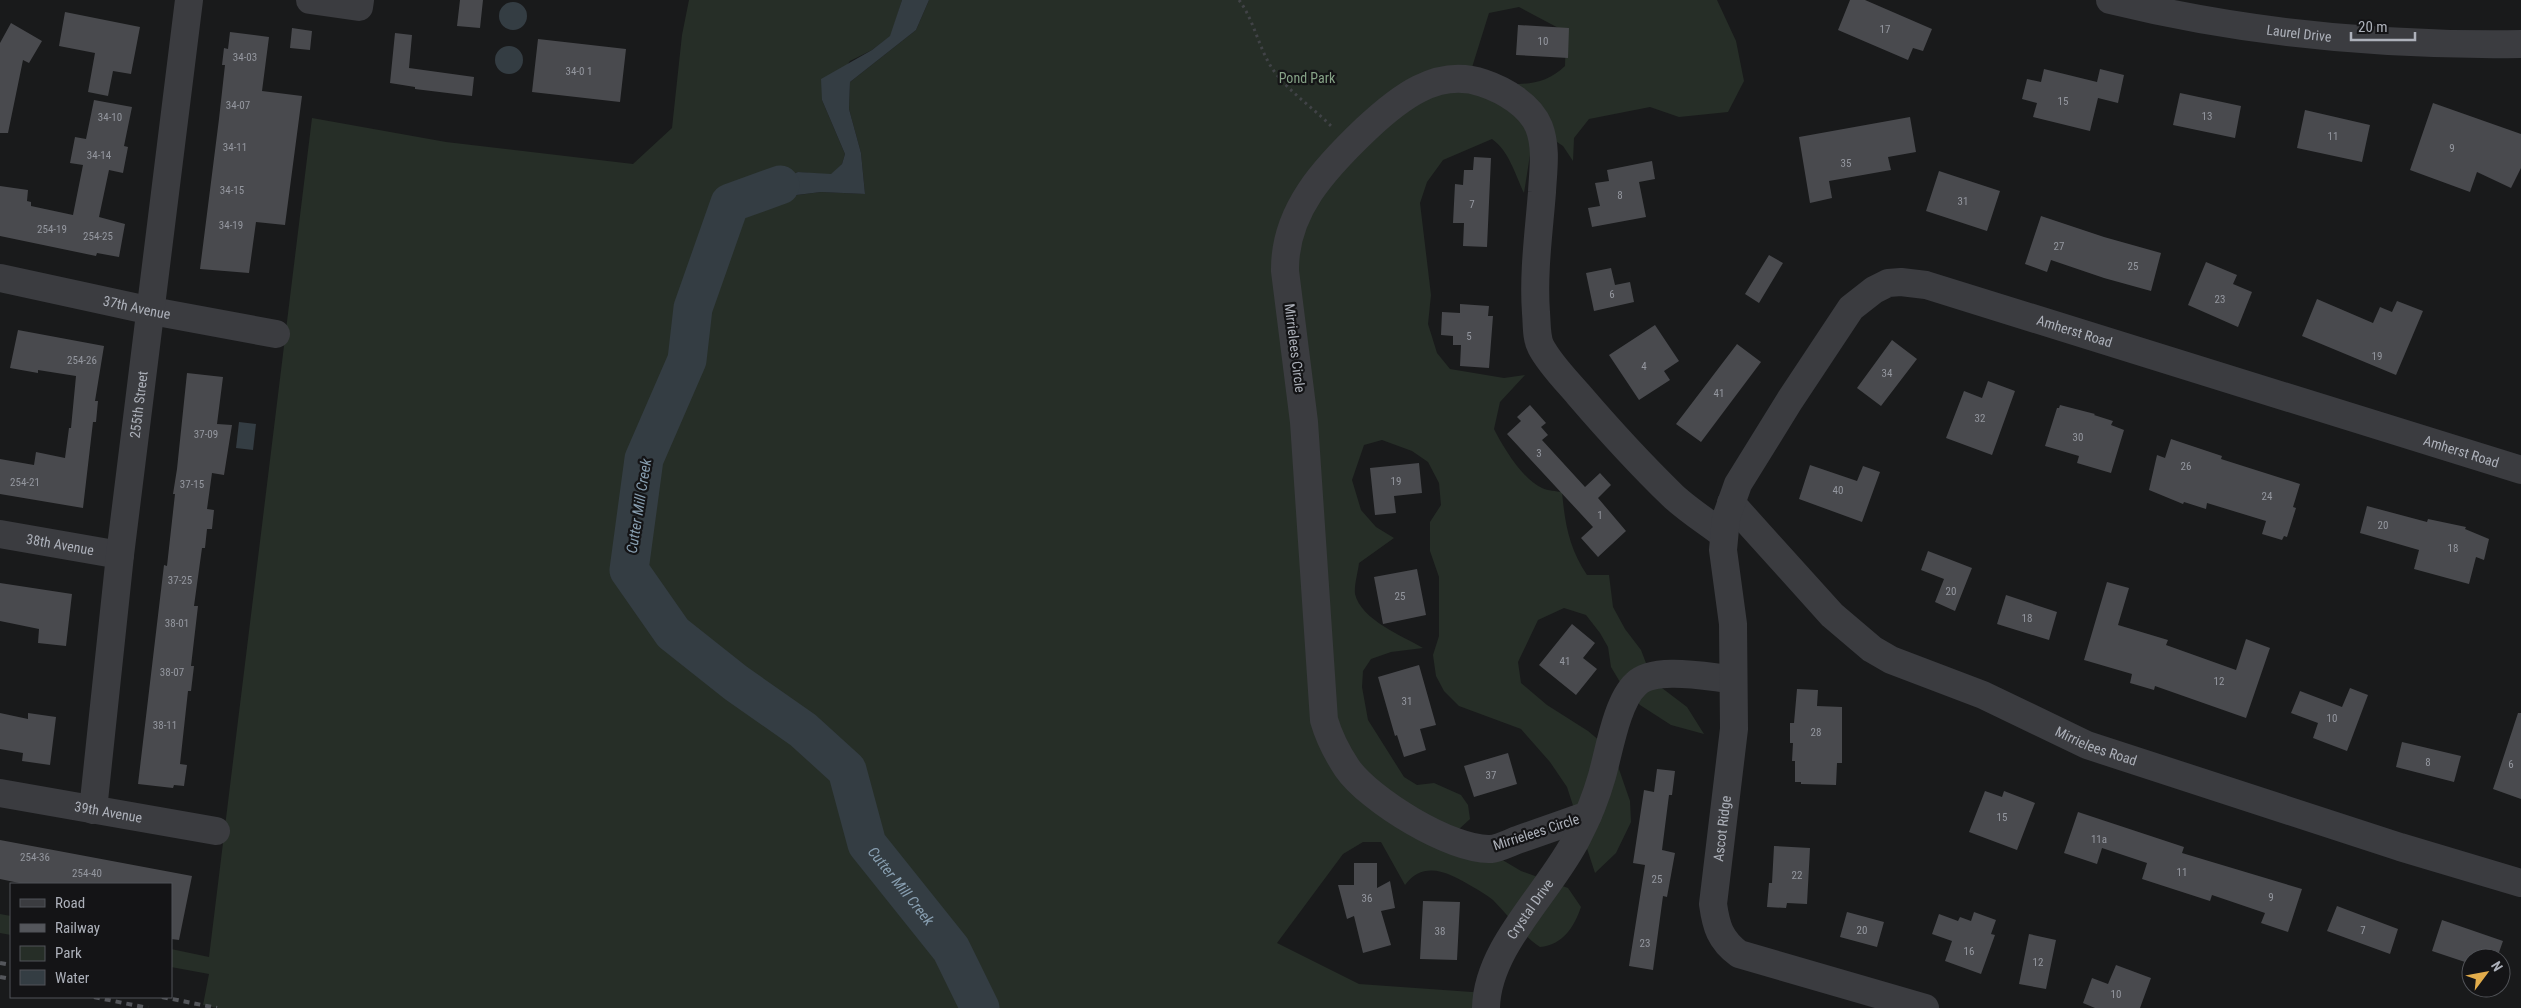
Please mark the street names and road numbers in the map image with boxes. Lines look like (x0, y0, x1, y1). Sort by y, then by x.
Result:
street label: Laurel Drive (2265, 22, 2333, 45)
street label: 37th Avenue (102, 293, 172, 322)
street label: Mirrielees Circle (1282, 303, 1308, 394)
street label: Amherst Road (2035, 312, 2114, 350)
street label: 255th Street (127, 370, 151, 439)
street label: Amherst Road (2422, 432, 2501, 471)
street label: 38th Avenue (25, 531, 96, 558)
street label: Mirrielees Road (2053, 723, 2139, 769)
street label: Ascot Ridge (1710, 794, 1734, 862)
street label: 39th Avenue (73, 798, 144, 826)
street label: Mirrielees Circle (1491, 810, 1581, 853)
street label: Crystal Drive (1503, 875, 1557, 942)

